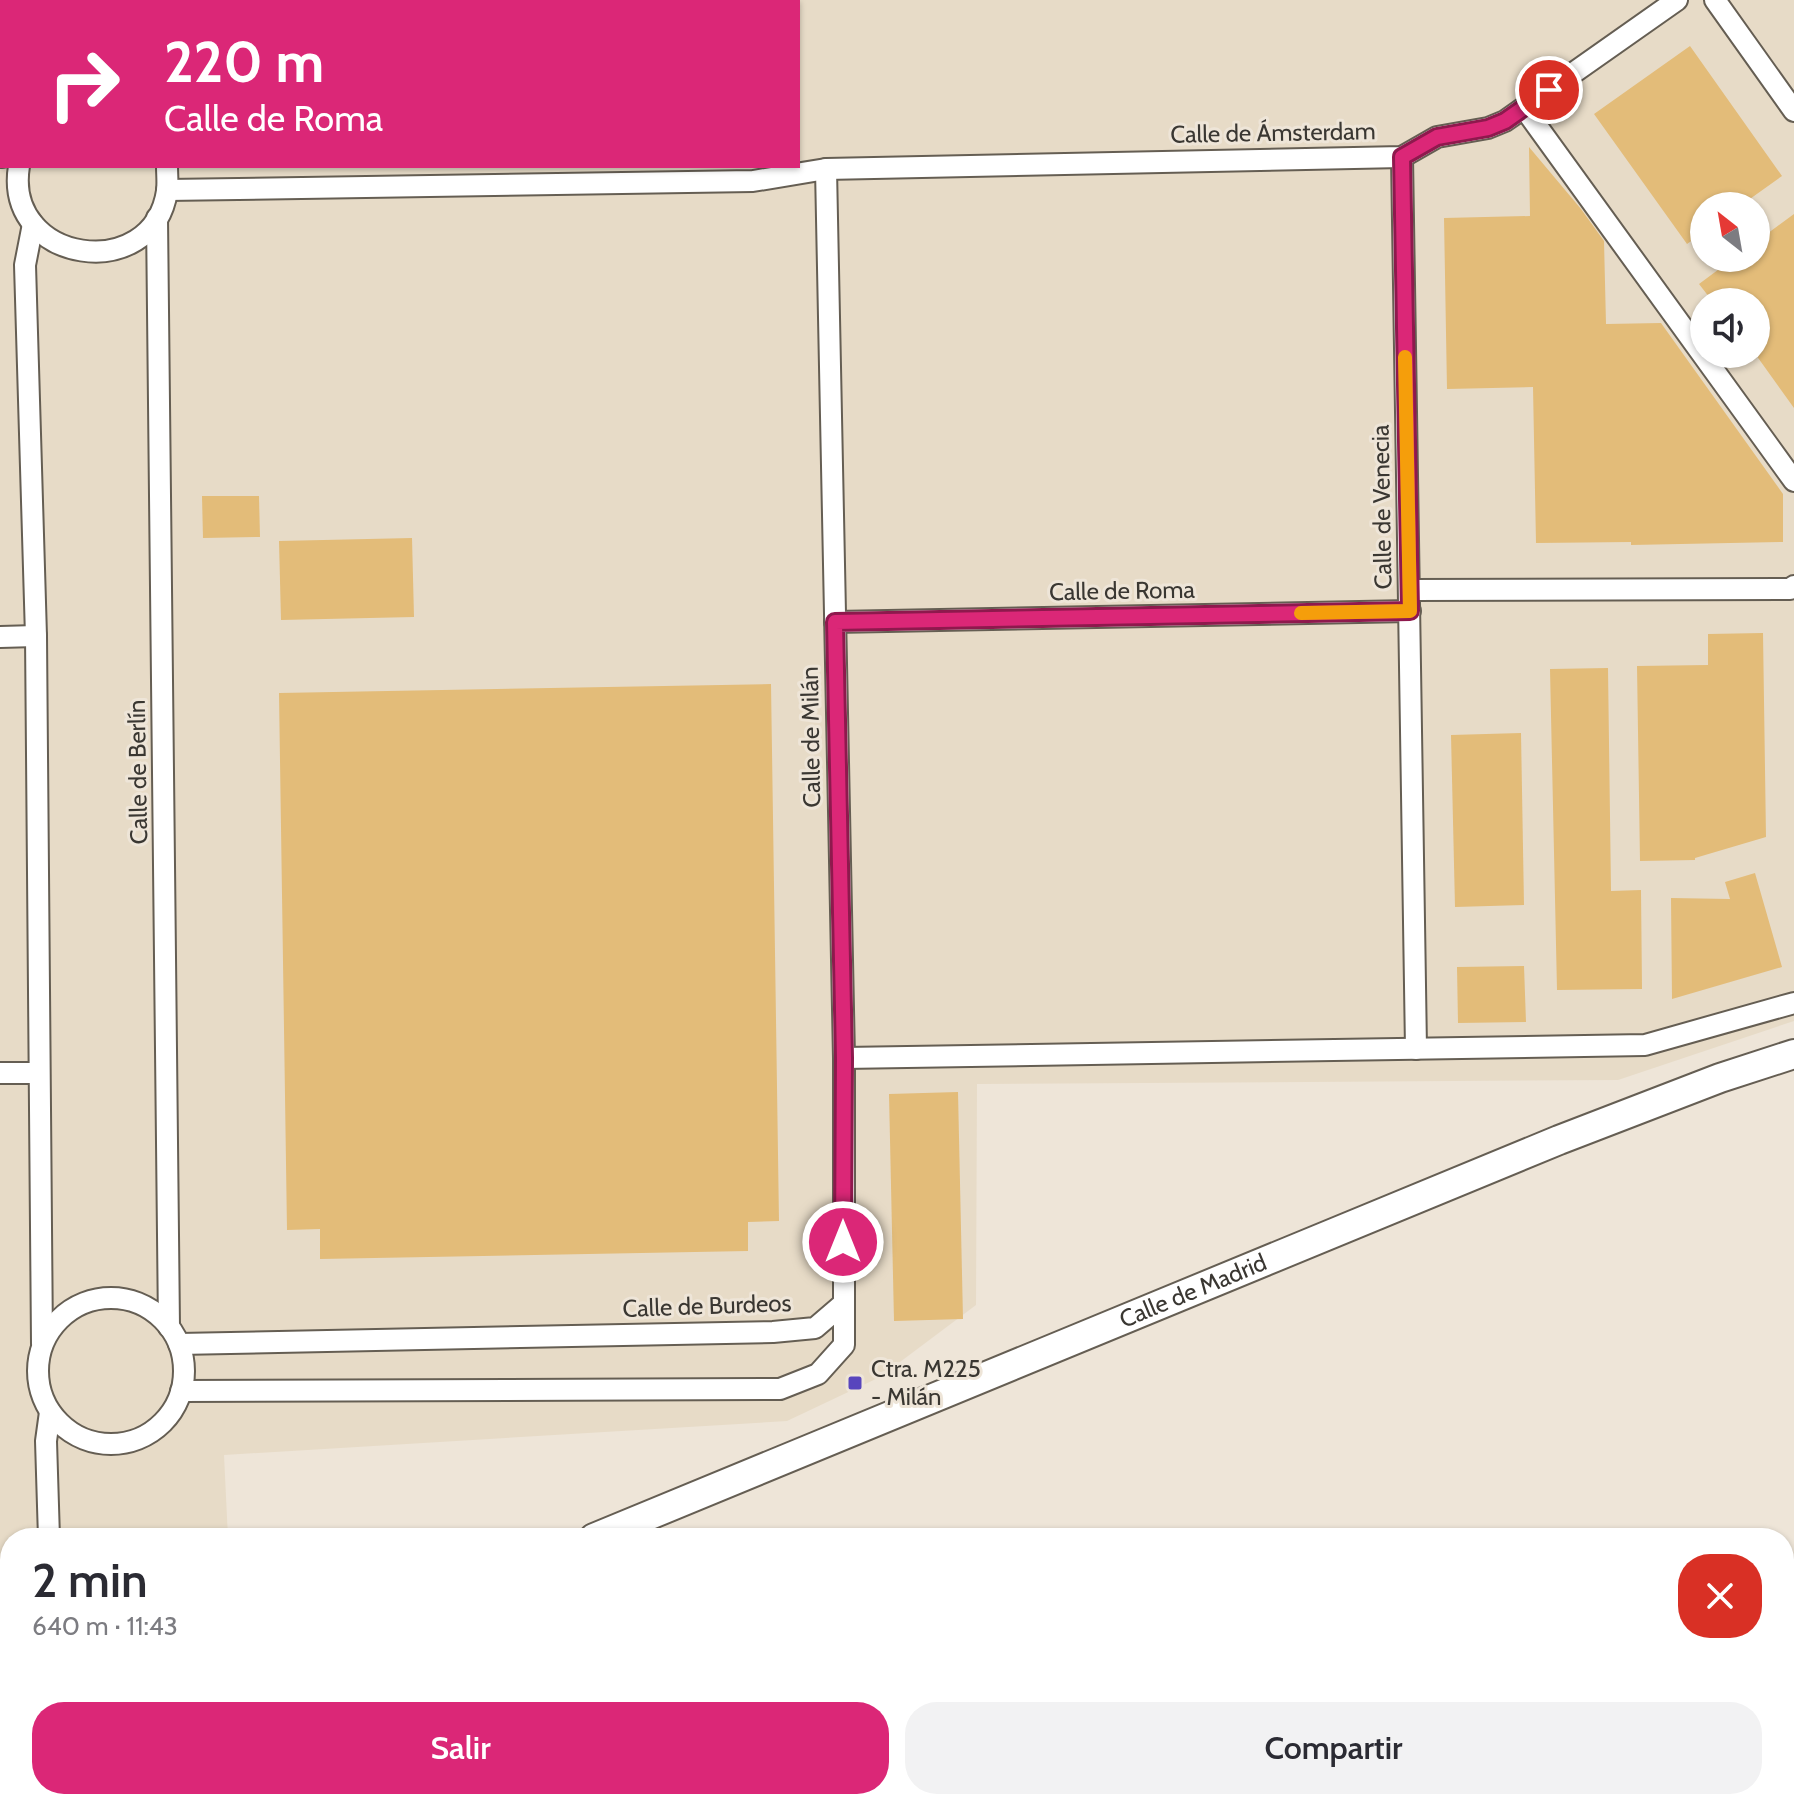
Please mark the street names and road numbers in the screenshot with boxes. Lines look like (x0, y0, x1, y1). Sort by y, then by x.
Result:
street label: Calle de Ámsterdam (1170, 116, 1376, 149)
street label: Calle de Venecia (1366, 424, 1397, 590)
street label: Calle de Roma (1049, 575, 1196, 606)
street label: Calle de Milán (795, 666, 826, 808)
street label: Calle de Berlín (122, 699, 153, 845)
street label: Calle de Madrid (1115, 1247, 1271, 1334)
street label: Calle de Burdeos (622, 1288, 792, 1323)

